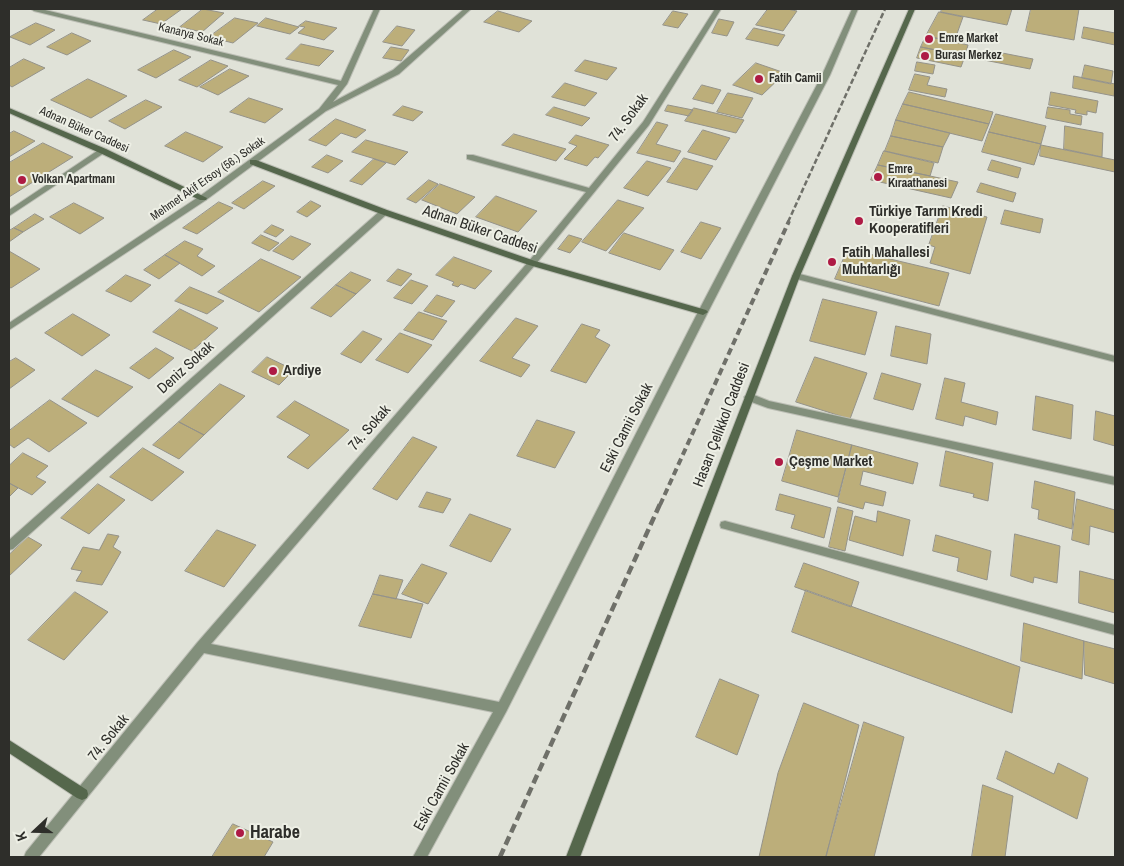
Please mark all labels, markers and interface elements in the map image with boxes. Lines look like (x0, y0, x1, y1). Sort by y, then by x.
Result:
street label: Kanarya Sokak (157, 20, 225, 50)
place label: Emre Market (939, 32, 998, 46)
marker: Emre Market (923, 33, 935, 45)
place label: Burası Merkez (935, 49, 1002, 63)
marker: Burası Merkez (919, 50, 931, 62)
place label: Fatih Camii (769, 72, 822, 86)
marker: Fatih Camii (753, 73, 765, 85)
street label: 74. Sokak (606, 91, 652, 145)
street label: Adnan Büker Caddesi (37, 104, 131, 156)
street label: Mehmet Akif Ersoy (56.) Sokak (148, 134, 268, 224)
place label: Emre Kıraathanesi (888, 163, 947, 191)
marker: Emre Kıraathanesi (872, 171, 884, 183)
place label: Volkan Apartmanı (32, 173, 115, 187)
marker: Volkan Apartmanı (16, 174, 28, 186)
street label: Adnan Büker Caddesi (420, 202, 540, 258)
place label: Türkiye Tarım Kredi Kooperatifleri (869, 203, 983, 238)
marker: Türkiye Tarım Kredi Kooperatifleri (853, 215, 865, 227)
place label: Fatih Mahallesi Muhtarlığı (842, 244, 930, 279)
marker: Fatih Mahallesi Muhtarlığı (826, 256, 838, 268)
street label: Deniz Sokak (154, 338, 218, 398)
street label: Hasan Çelikkol Caddesi (690, 360, 754, 490)
place label: Ardiye (283, 362, 321, 380)
marker: Ardiye (267, 365, 279, 377)
street label: Eski Camii Sokak (597, 380, 657, 476)
street label: 74. Sokak (345, 401, 395, 455)
place label: Çeşme Market (789, 453, 872, 471)
marker: Çeşme Market (773, 456, 785, 468)
street label: 74. Sokak (85, 711, 133, 765)
street label: Eski Camii Sokak (410, 740, 474, 834)
north arrow (10, 806, 60, 856)
place label: Harabe (250, 822, 300, 844)
marker: Harabe (234, 827, 246, 839)
text: K (11, 829, 31, 843)

